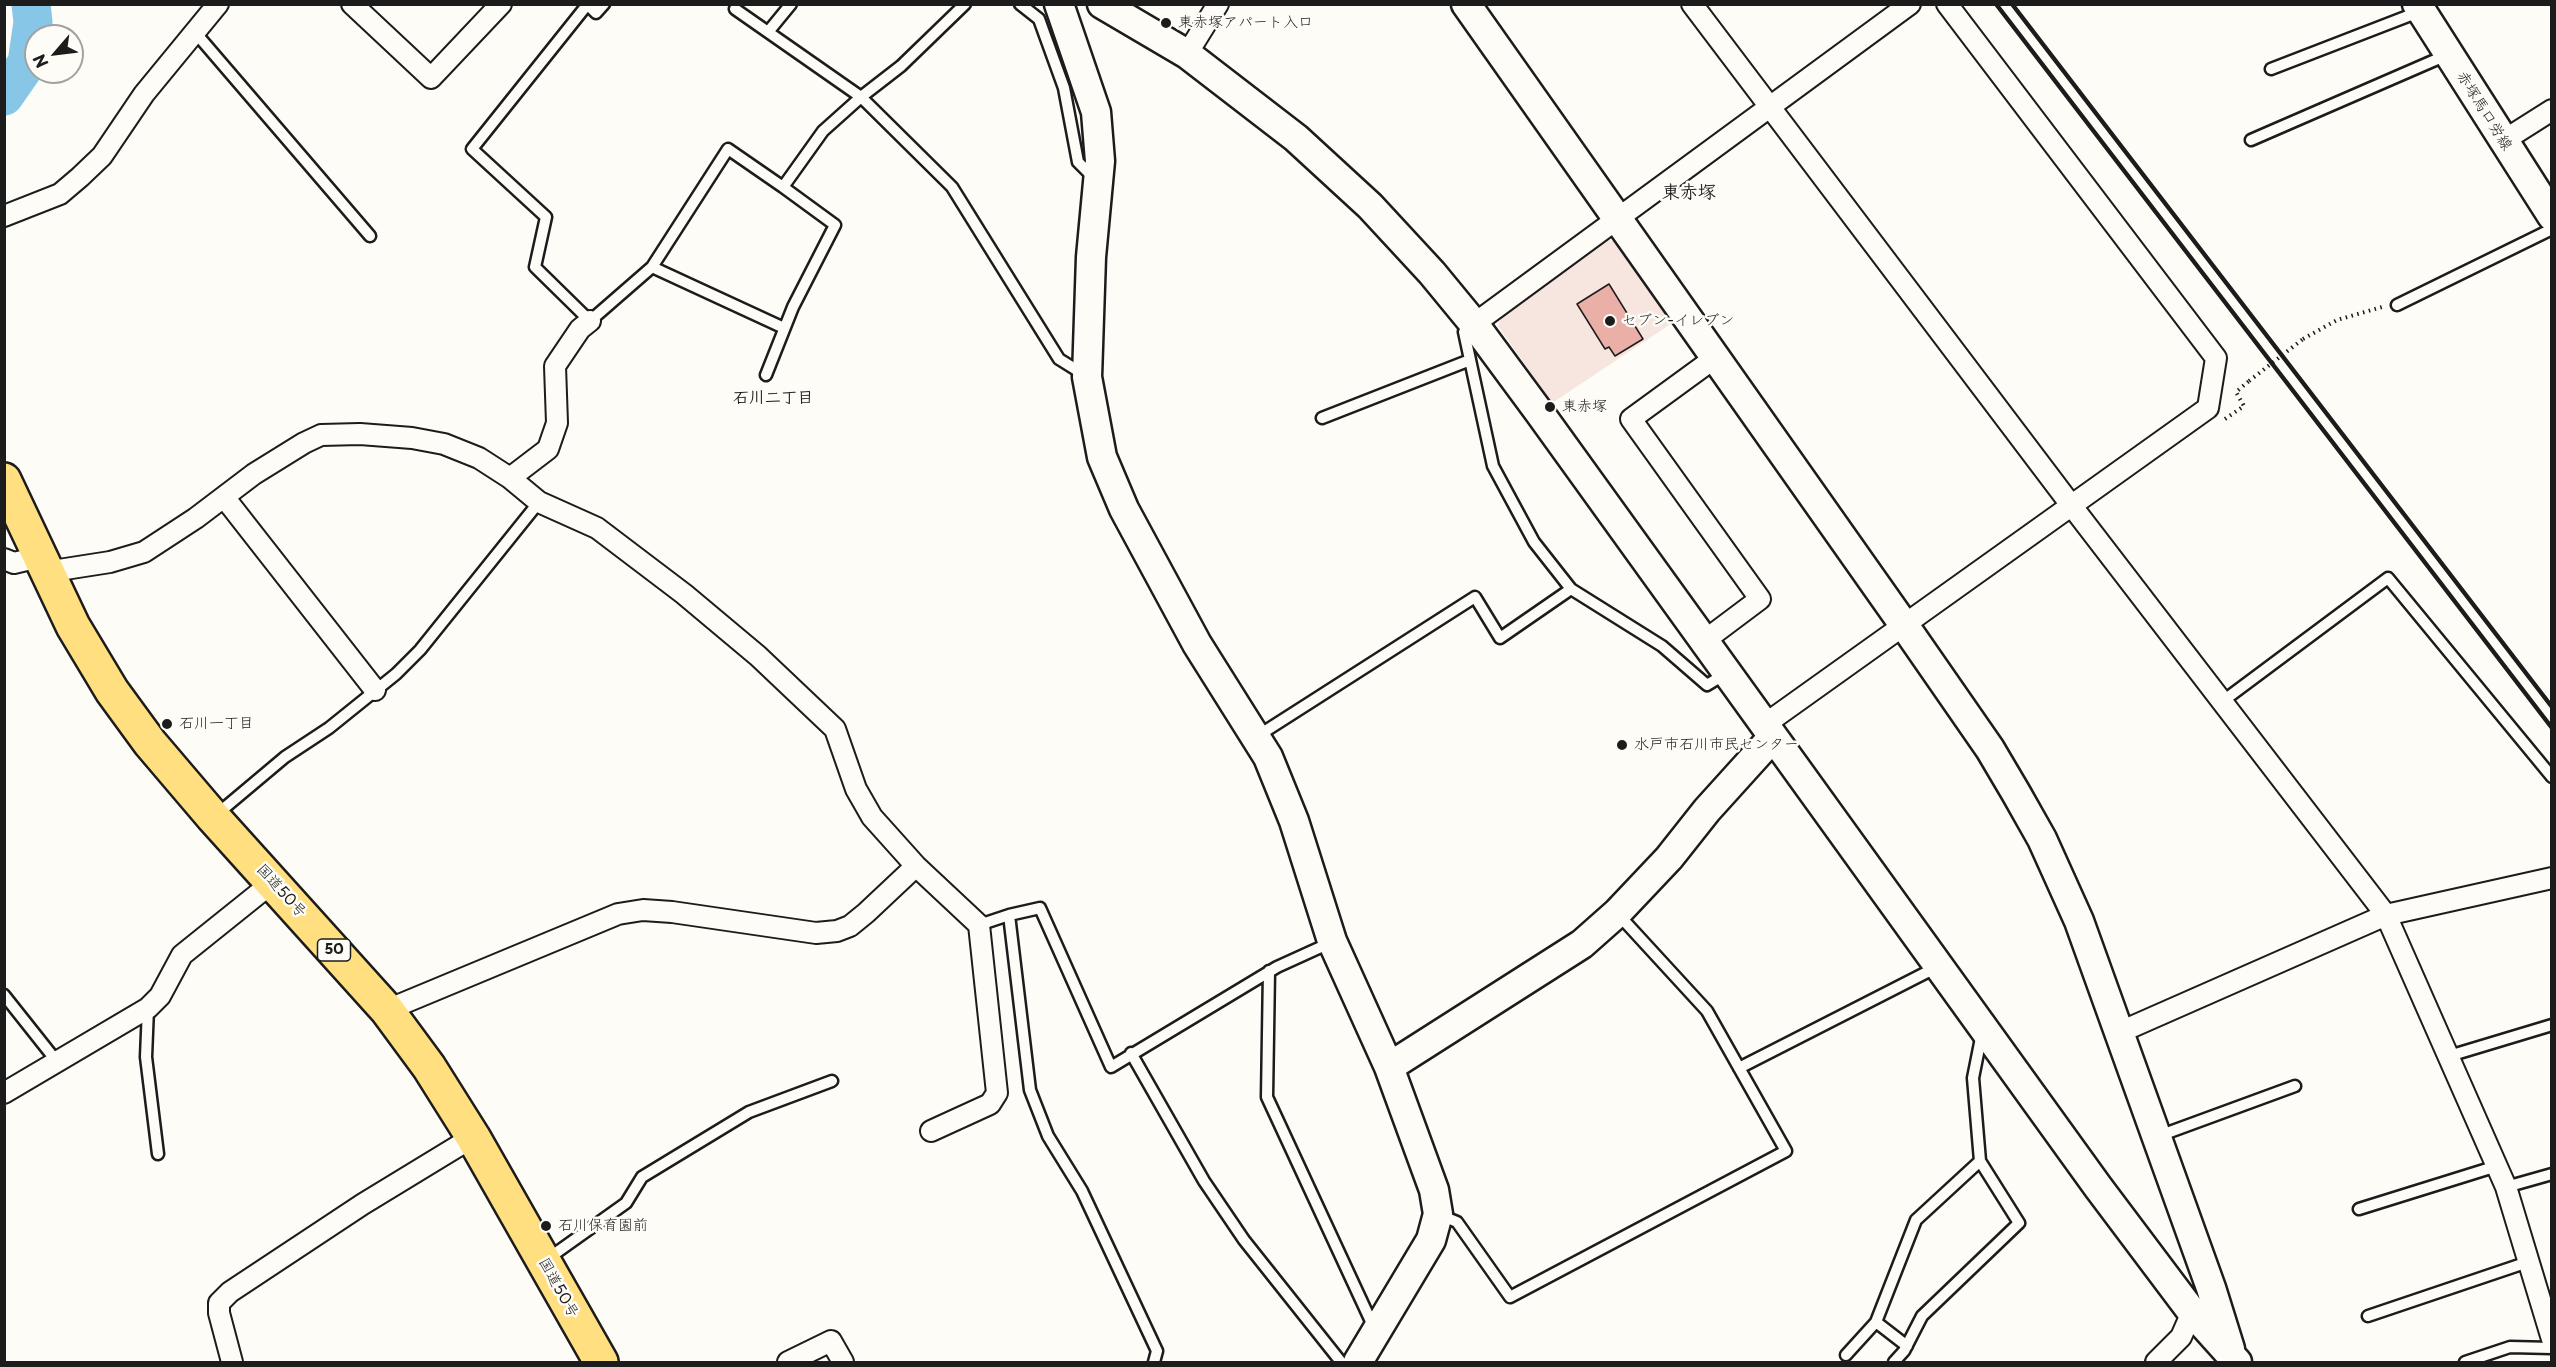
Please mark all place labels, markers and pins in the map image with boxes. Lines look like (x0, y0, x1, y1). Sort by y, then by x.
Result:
place label: 東赤塚アパート入口 (1178, 14, 1313, 32)
marker: 東赤塚アパート入口 (1159, 16, 1173, 30)
place label: セブン-イレブン (1622, 312, 1734, 330)
marker: セブン-イレブン (1603, 314, 1617, 328)
place label: 東赤塚 (1562, 398, 1607, 416)
marker: 東赤塚 (1543, 400, 1557, 414)
place label: 石川一丁目 (179, 715, 254, 733)
marker: 石川一丁目 (160, 717, 174, 731)
place label: 水戸市石川市民センター (1634, 736, 1799, 754)
marker: 水戸市石川市民センター (1615, 738, 1629, 752)
place label: 石川保育園前 (558, 1217, 648, 1235)
marker: 石川保育園前 (539, 1219, 553, 1233)

